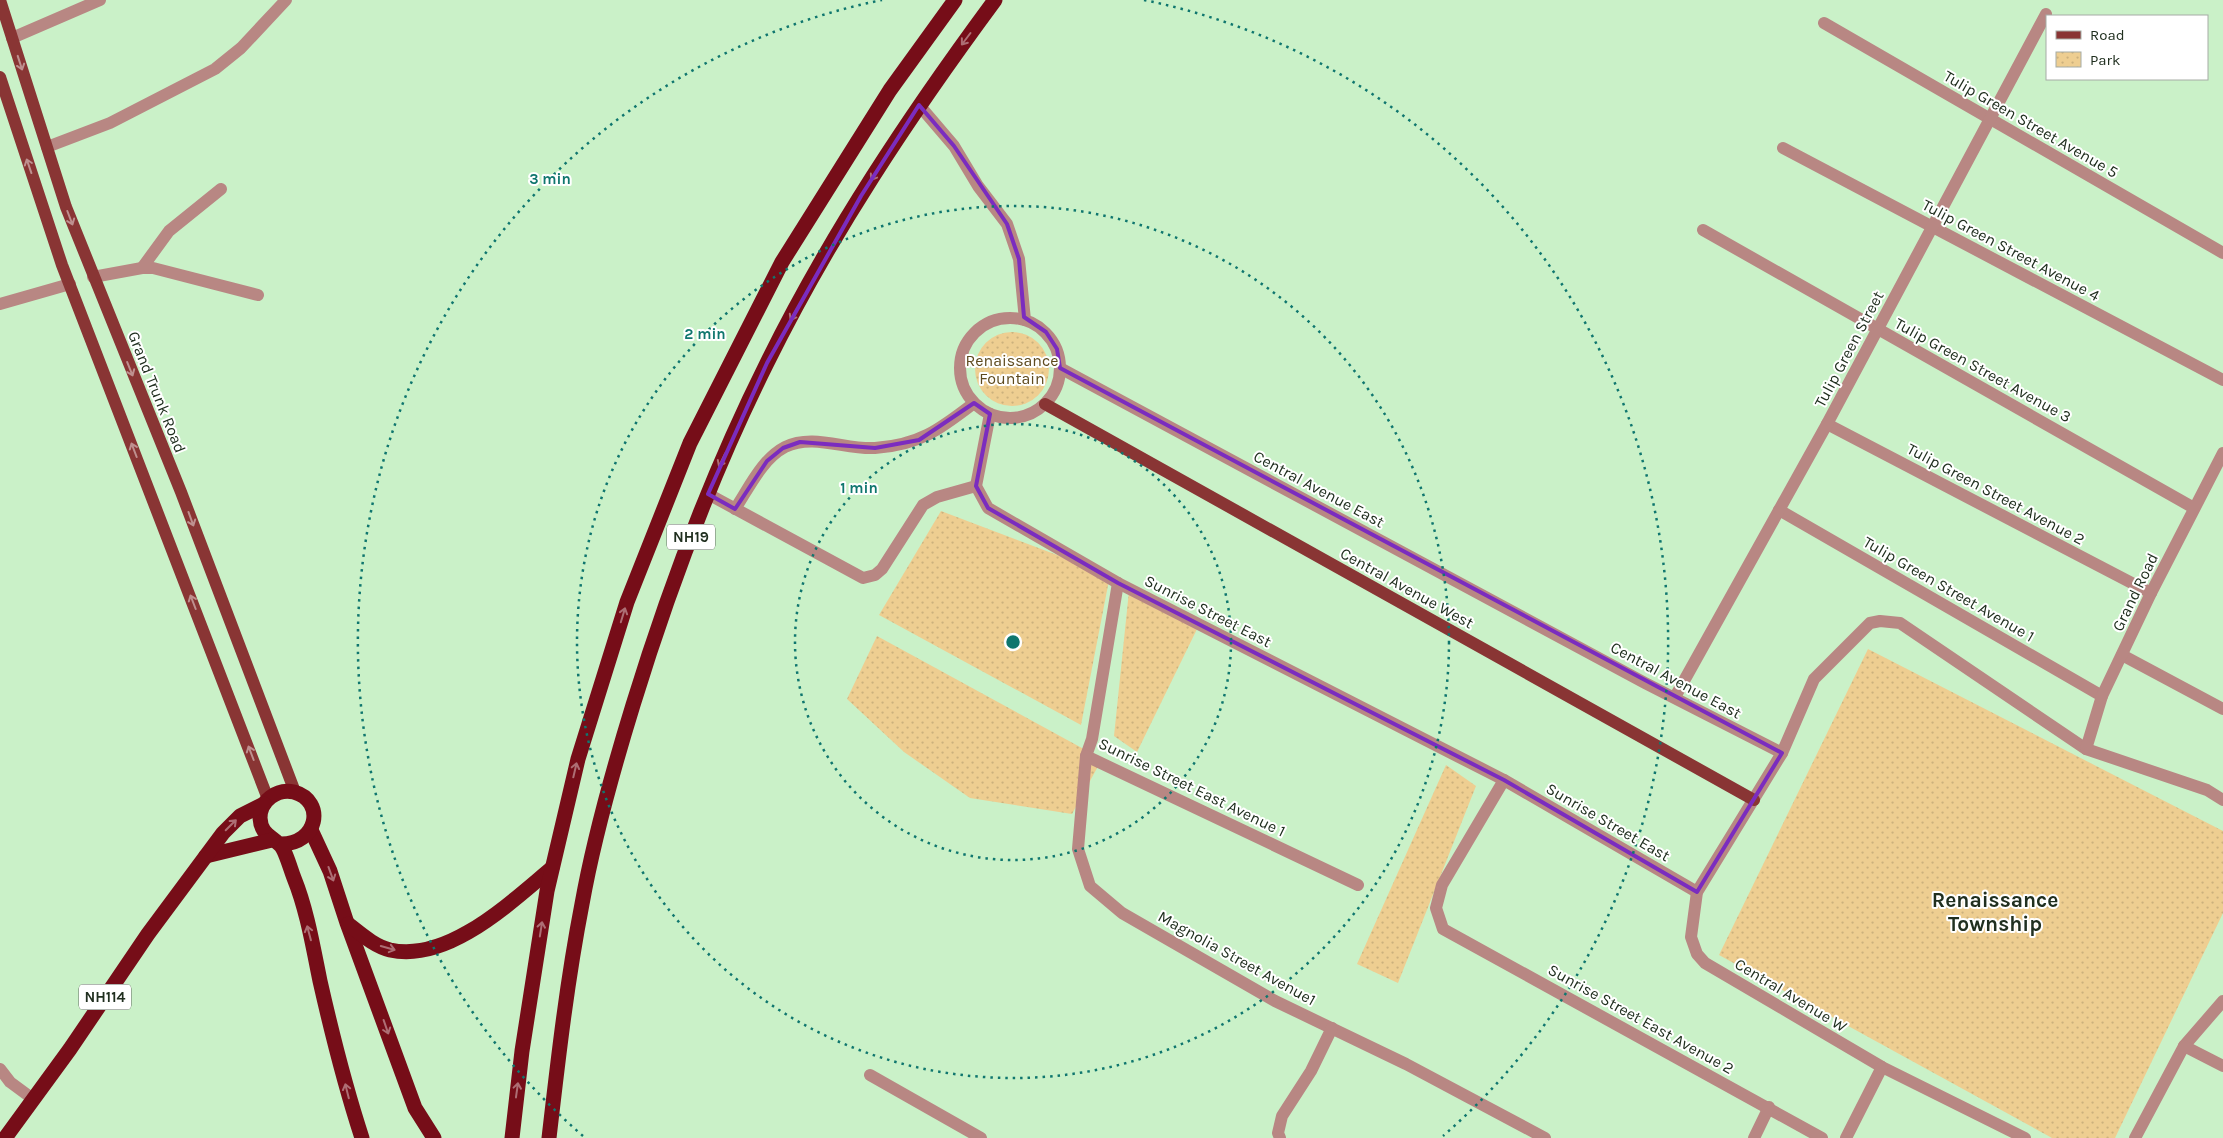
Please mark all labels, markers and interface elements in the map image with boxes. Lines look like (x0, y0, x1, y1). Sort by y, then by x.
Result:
legend (2046, 15, 2208, 80)
text: Road (2090, 26, 2125, 44)
one-way arrow (961, 32, 971, 46)
text: Park (2090, 51, 2120, 69)
one-way arrow (16, 55, 26, 71)
street label: Tulip Green Street Avenue 5 (1940, 66, 2122, 182)
one-way arrow (24, 159, 34, 175)
one-way arrow (870, 166, 880, 180)
text: 3 min (529, 170, 571, 188)
street label: Tulip Green Street Avenue 4 (1919, 195, 2103, 305)
one-way arrow (66, 210, 75, 225)
street label: Tulip Green Street (1810, 288, 1888, 410)
one-way arrow (788, 307, 798, 321)
street label: Tulip Green Street Avenue 3 (1892, 314, 2074, 426)
text: 2 min (684, 325, 726, 343)
street label: Grand Trunk Road (124, 328, 190, 456)
park label: Renaissance Fountain (966, 351, 1059, 388)
one-way arrow (126, 361, 135, 376)
street label: Tulip Green Street Avenue 2 (1904, 439, 2088, 549)
one-way arrow (129, 443, 138, 458)
street label: Central Avenue East (1250, 447, 1388, 531)
one-way arrow (717, 453, 727, 468)
text: 1 min (840, 479, 878, 497)
one-way arrow (187, 511, 196, 527)
road number: NH19 (667, 524, 715, 550)
street label: Tulip Green Street Avenue 1 (1860, 532, 2038, 646)
street label: Central Avenue West (1337, 543, 1477, 633)
street label: Grand Road (2108, 550, 2162, 634)
street label: Sunrise Street East (1141, 571, 1275, 651)
one-way arrow (188, 594, 197, 610)
one-way arrow (619, 607, 629, 623)
centre of rings (1004, 633, 1022, 651)
street label: Central Avenue East (1607, 638, 1745, 722)
street label: Sunrise Street East Avenue 1 (1095, 733, 1289, 841)
one-way arrow (245, 746, 254, 761)
one-way arrow (571, 763, 580, 779)
street label: Sunrise Street East (1543, 779, 1673, 865)
one-way arrow (225, 819, 237, 831)
one-way arrow (327, 866, 336, 881)
district label: Renaissance Township (1932, 888, 2058, 936)
street label: Magnolia Street Avenue1 (1155, 907, 1319, 1009)
one-way arrow (536, 921, 546, 937)
one-way arrow (304, 926, 313, 942)
one-way arrow (380, 944, 396, 953)
street label: Central Avenue W (1732, 954, 1851, 1036)
street label: Sunrise Street East Avenue 2 (1545, 960, 1737, 1078)
road number: NH114 (79, 984, 131, 1010)
one-way arrow (381, 1019, 391, 1035)
one-way arrow (512, 1082, 522, 1098)
one-way arrow (342, 1084, 351, 1100)

